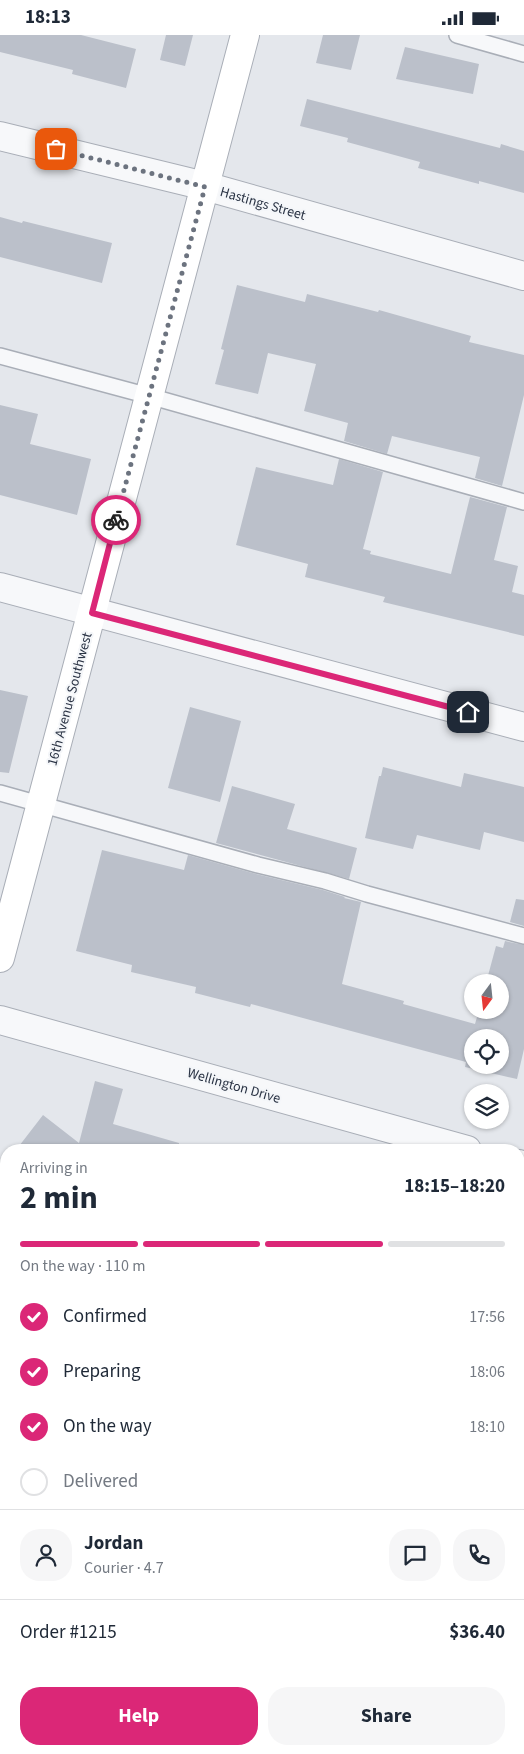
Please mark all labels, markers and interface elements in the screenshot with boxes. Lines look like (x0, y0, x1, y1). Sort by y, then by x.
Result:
text: 18:13 (25, 4, 71, 31)
pin (35, 128, 77, 170)
icon: bag (42, 135, 70, 163)
street label: Hastings Street (217, 182, 308, 226)
courier (91, 495, 141, 545)
icon: bike (102, 506, 130, 534)
street label: 16th Avenue Southwest (43, 630, 97, 768)
pin (447, 691, 489, 733)
icon: home (454, 698, 482, 726)
north arrow (464, 974, 509, 1019)
map controls (464, 974, 509, 1129)
button: locate (464, 1029, 509, 1074)
street label: Wellington Drive (185, 1063, 283, 1109)
button: layers (464, 1084, 509, 1129)
text: Arriving in (20, 1157, 88, 1179)
text: 18:15–18:20 (404, 1173, 505, 1200)
text: 2 min (20, 1175, 98, 1221)
text: On the way · 110 m (20, 1255, 145, 1277)
icon: check (20, 1303, 48, 1331)
text: Confirmed (63, 1303, 147, 1330)
text: 17:56 (469, 1306, 505, 1328)
icon: check (20, 1358, 48, 1386)
text: Preparing (63, 1358, 141, 1385)
text: 18:06 (469, 1361, 505, 1383)
icon: check (20, 1413, 48, 1441)
text: On the way (63, 1413, 152, 1440)
text: 18:10 (469, 1416, 505, 1438)
text: Delivered (63, 1468, 138, 1495)
button: person (20, 1529, 72, 1581)
button: chat (389, 1529, 441, 1581)
button: phone (453, 1529, 505, 1581)
text: Jordan (84, 1530, 143, 1557)
text: Courier · 4.7 (84, 1557, 164, 1579)
text: Order #1215 (20, 1619, 117, 1646)
text: $36.40 (449, 1619, 505, 1646)
button: Help (20, 1687, 258, 1745)
button: Share (268, 1687, 505, 1745)

